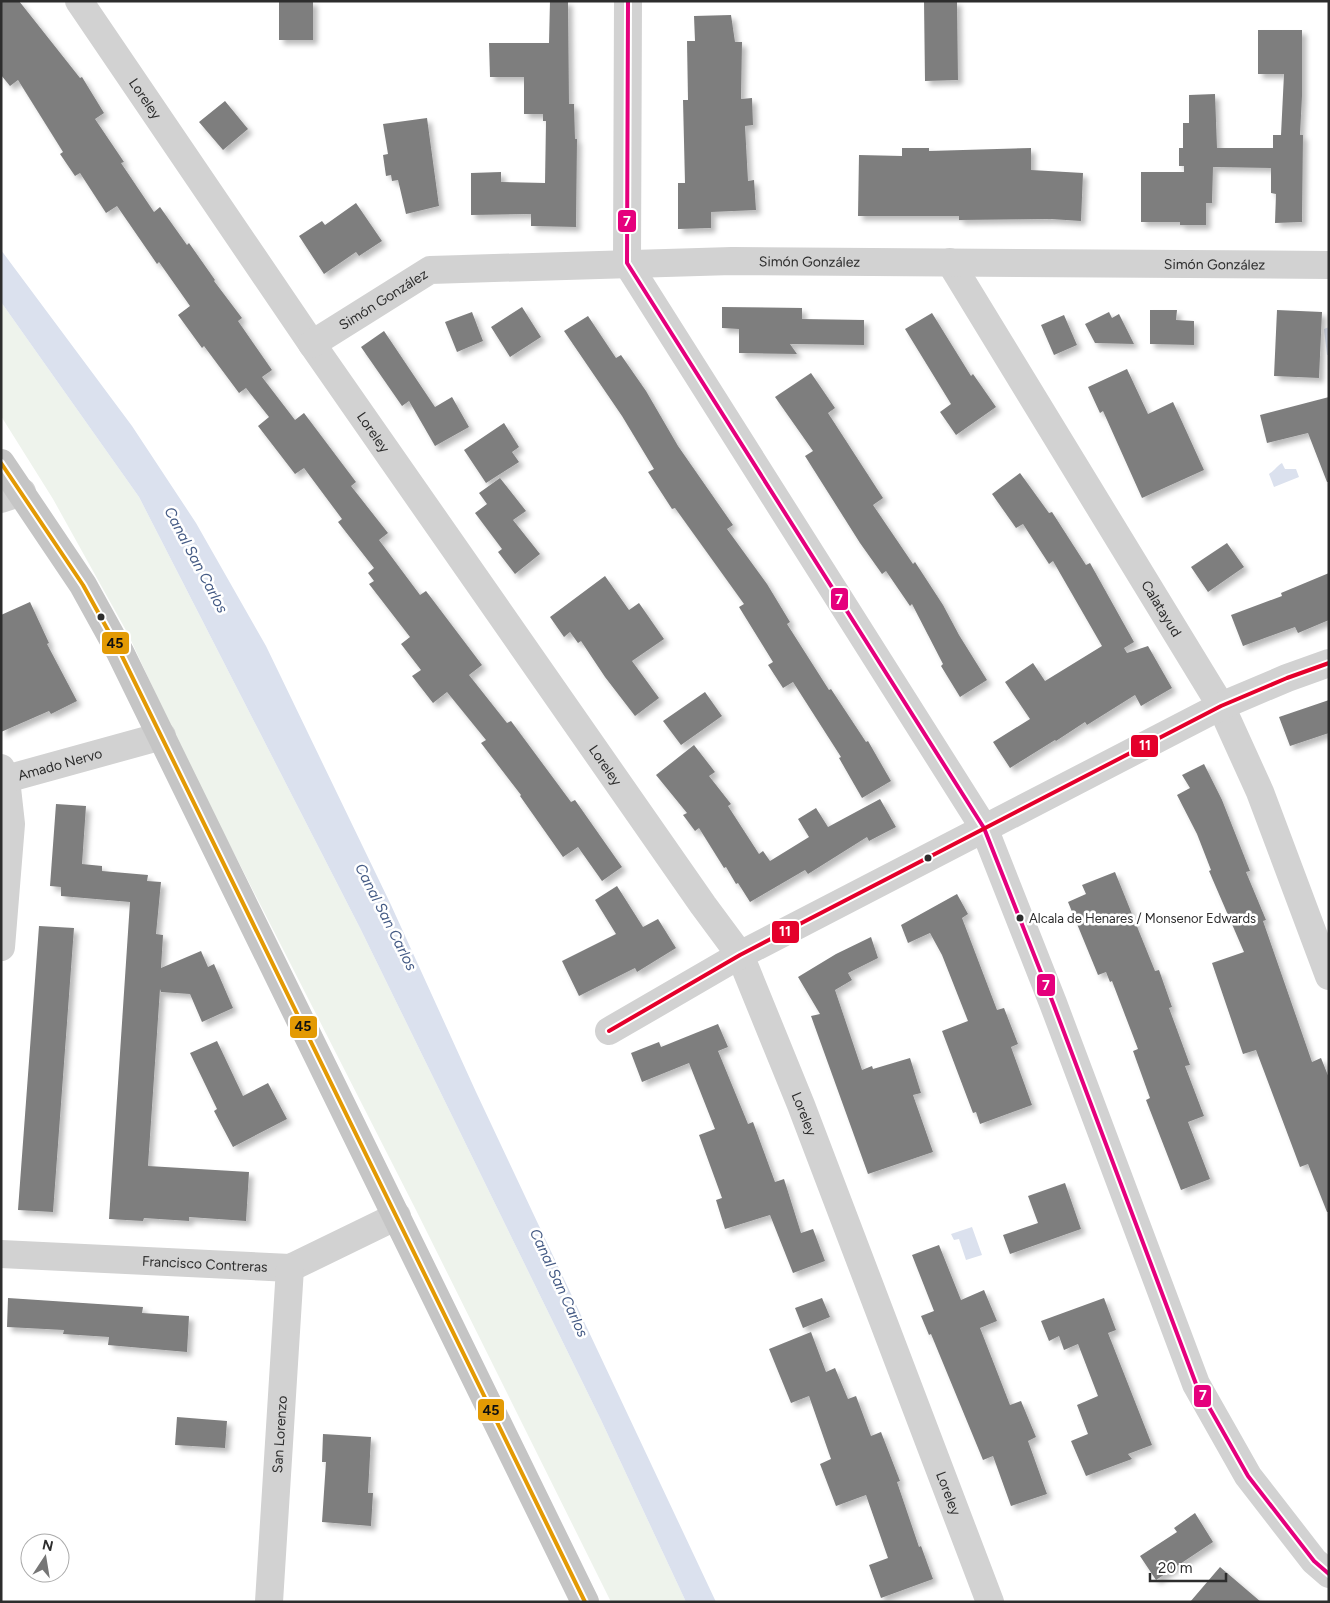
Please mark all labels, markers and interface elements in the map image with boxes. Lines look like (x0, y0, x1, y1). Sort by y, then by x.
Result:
street label: Loreley (125, 75, 165, 123)
line badge: 7 (617, 209, 637, 233)
text: 7 (623, 213, 631, 230)
street label: Simón González (759, 253, 860, 271)
street label: Simón González (1164, 256, 1265, 274)
street label: Simón González (336, 266, 431, 334)
street label: Loreley (353, 409, 393, 456)
water label: Canal San Carlos (160, 504, 232, 616)
street label: Calatayud (1137, 577, 1185, 640)
line badge: 7 (830, 587, 849, 611)
text: 7 (835, 591, 843, 608)
unlabelled marker (96, 612, 106, 622)
line badge: 45 (101, 631, 130, 655)
text: 45 (107, 635, 124, 652)
line badge: 11 (1130, 734, 1159, 758)
text: 11 (1139, 737, 1151, 754)
street label: Loreley (585, 742, 626, 790)
street label: Amado Nervo (16, 745, 104, 784)
unlabelled marker (923, 853, 933, 863)
water label: Canal San Carlos (351, 860, 421, 974)
place label: Alcala de Henares / Monsenor Edwards (1029, 911, 1256, 926)
marker: Alcala de Henares / Monsenor Edwards (1015, 913, 1025, 923)
line badge: 11 (771, 920, 800, 944)
text: 11 (779, 923, 791, 940)
line badge: 7 (1036, 973, 1056, 997)
text: 7 (1042, 977, 1050, 994)
line badge: 45 (289, 1015, 318, 1039)
text: 45 (295, 1018, 312, 1035)
street label: Loreley (788, 1090, 820, 1139)
water label: Canal San Carlos (526, 1226, 592, 1340)
street label: Francisco Contreras (141, 1253, 268, 1276)
line badge: 7 (1193, 1384, 1212, 1408)
text: 7 (1199, 1387, 1207, 1404)
street label: San Lorenzo (269, 1395, 291, 1474)
line badge: 45 (477, 1398, 505, 1422)
text: 45 (483, 1402, 500, 1419)
street label: Loreley (932, 1469, 964, 1518)
north arrow (20, 1533, 70, 1583)
text: N (41, 1536, 55, 1555)
scale bar (1150, 1550, 1226, 1582)
text: 20 m (1158, 1559, 1192, 1577)

